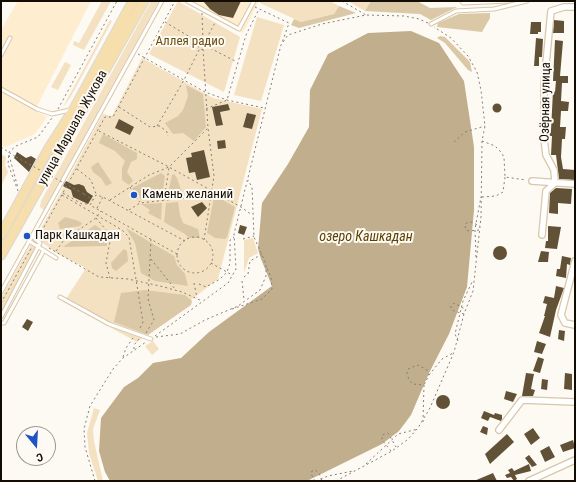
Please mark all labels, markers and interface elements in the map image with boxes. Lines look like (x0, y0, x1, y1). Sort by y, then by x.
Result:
park label: Аллея радио (156, 34, 224, 50)
street label: Озёрная улица (538, 62, 554, 142)
street label: улица Маршала Жукова (35, 68, 111, 188)
place label: Камень желаний (142, 187, 233, 203)
marker: Камень желаний (129, 190, 139, 200)
place label: Парк Кашкадан (35, 228, 120, 244)
water label: озеро Кашкадан (319, 229, 413, 245)
marker: Парк Кашкадан (22, 231, 32, 241)
north arrow (16, 426, 56, 466)
text: С (35, 450, 45, 464)

